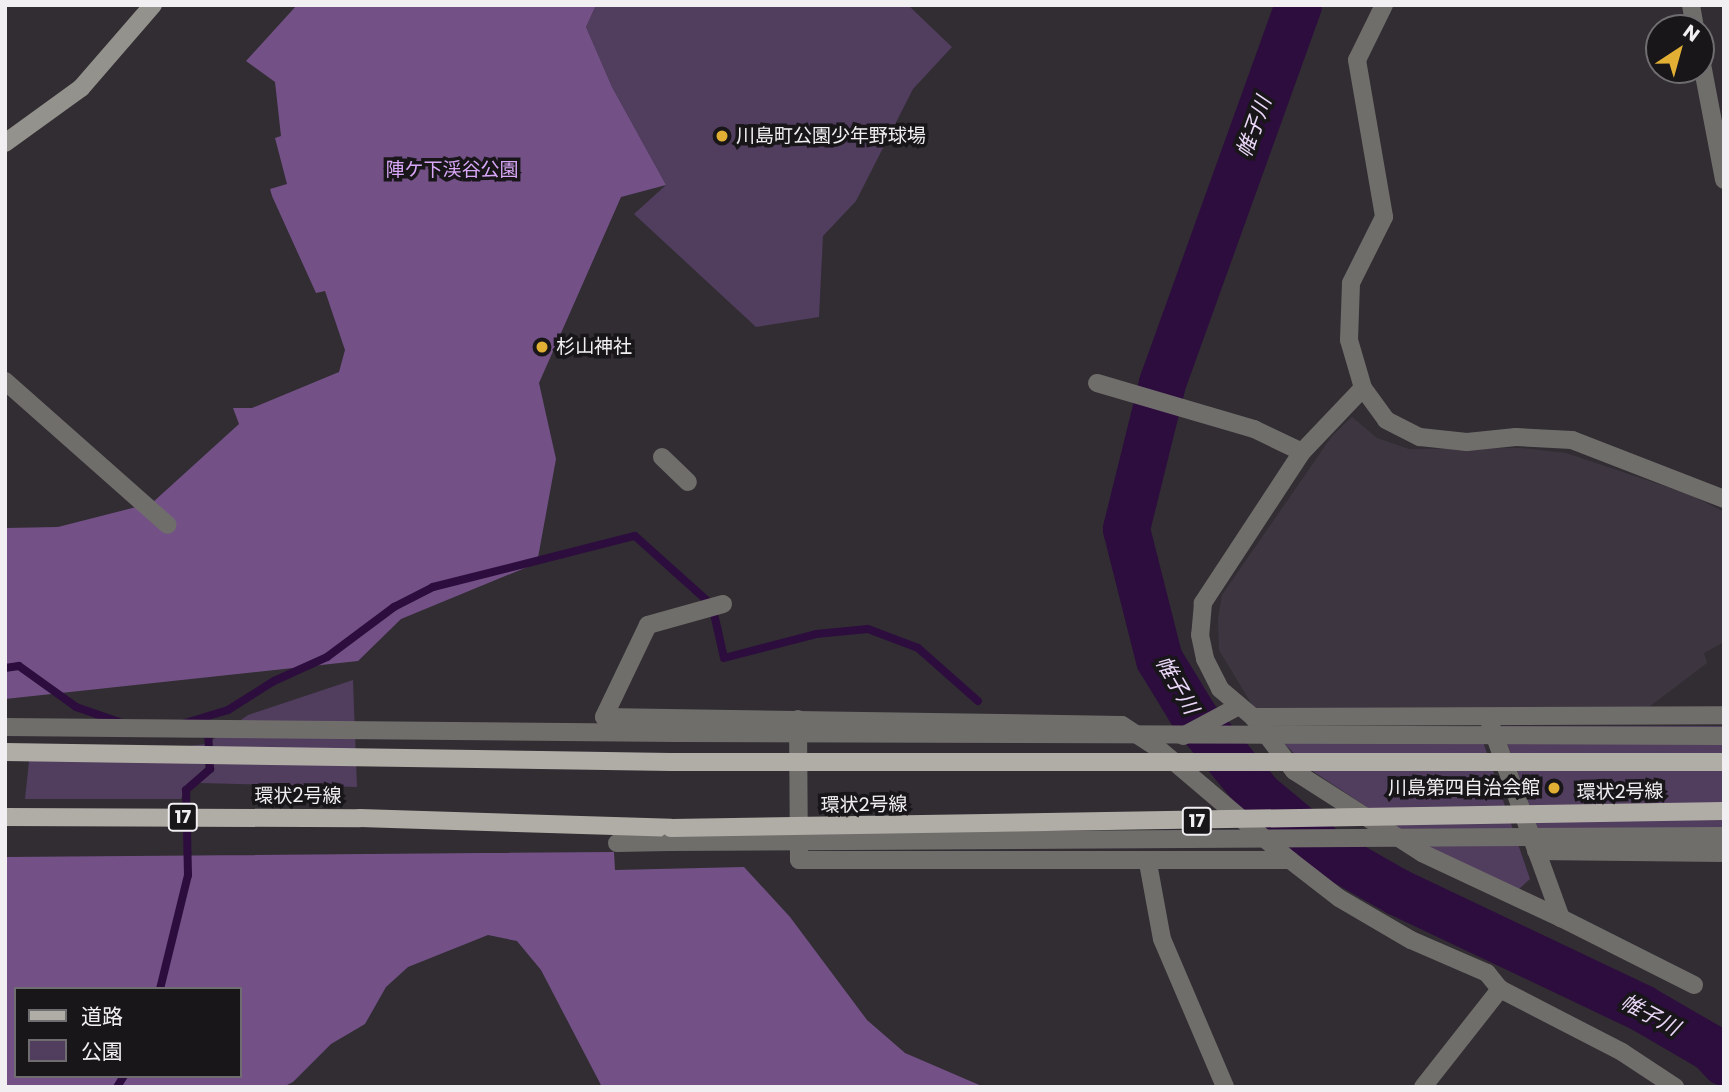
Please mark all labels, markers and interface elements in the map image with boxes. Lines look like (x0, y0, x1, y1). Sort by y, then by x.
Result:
north arrow (1645, 14, 1715, 84)
text: N (1678, 18, 1705, 48)
water label: 帷子川 (1231, 93, 1277, 161)
place label: 川島町公園少年野球場 (736, 125, 926, 147)
marker: 川島町公園少年野球場 (714, 128, 730, 144)
park label: 陣ケ下渓谷公園 (386, 159, 518, 181)
place label: 杉山神社 (556, 336, 632, 358)
marker: 杉山神社 (534, 339, 550, 355)
water label: 帷子川 (1150, 651, 1204, 719)
place label: 川島第四自治会館 (1388, 777, 1540, 799)
marker: 川島第四自治会館 (1546, 780, 1562, 796)
street label: 環状2号線 (1576, 780, 1664, 804)
street label: 環状2号線 (255, 785, 341, 807)
street label: 環状2号線 (820, 793, 908, 817)
road number: 17 (167, 802, 199, 832)
road number: 17 (1181, 806, 1213, 836)
legend (14, 987, 242, 1078)
water label: 帷子川 (1616, 989, 1684, 1041)
text: 道路 (81, 1002, 123, 1031)
text: 公園 (81, 1037, 123, 1066)

